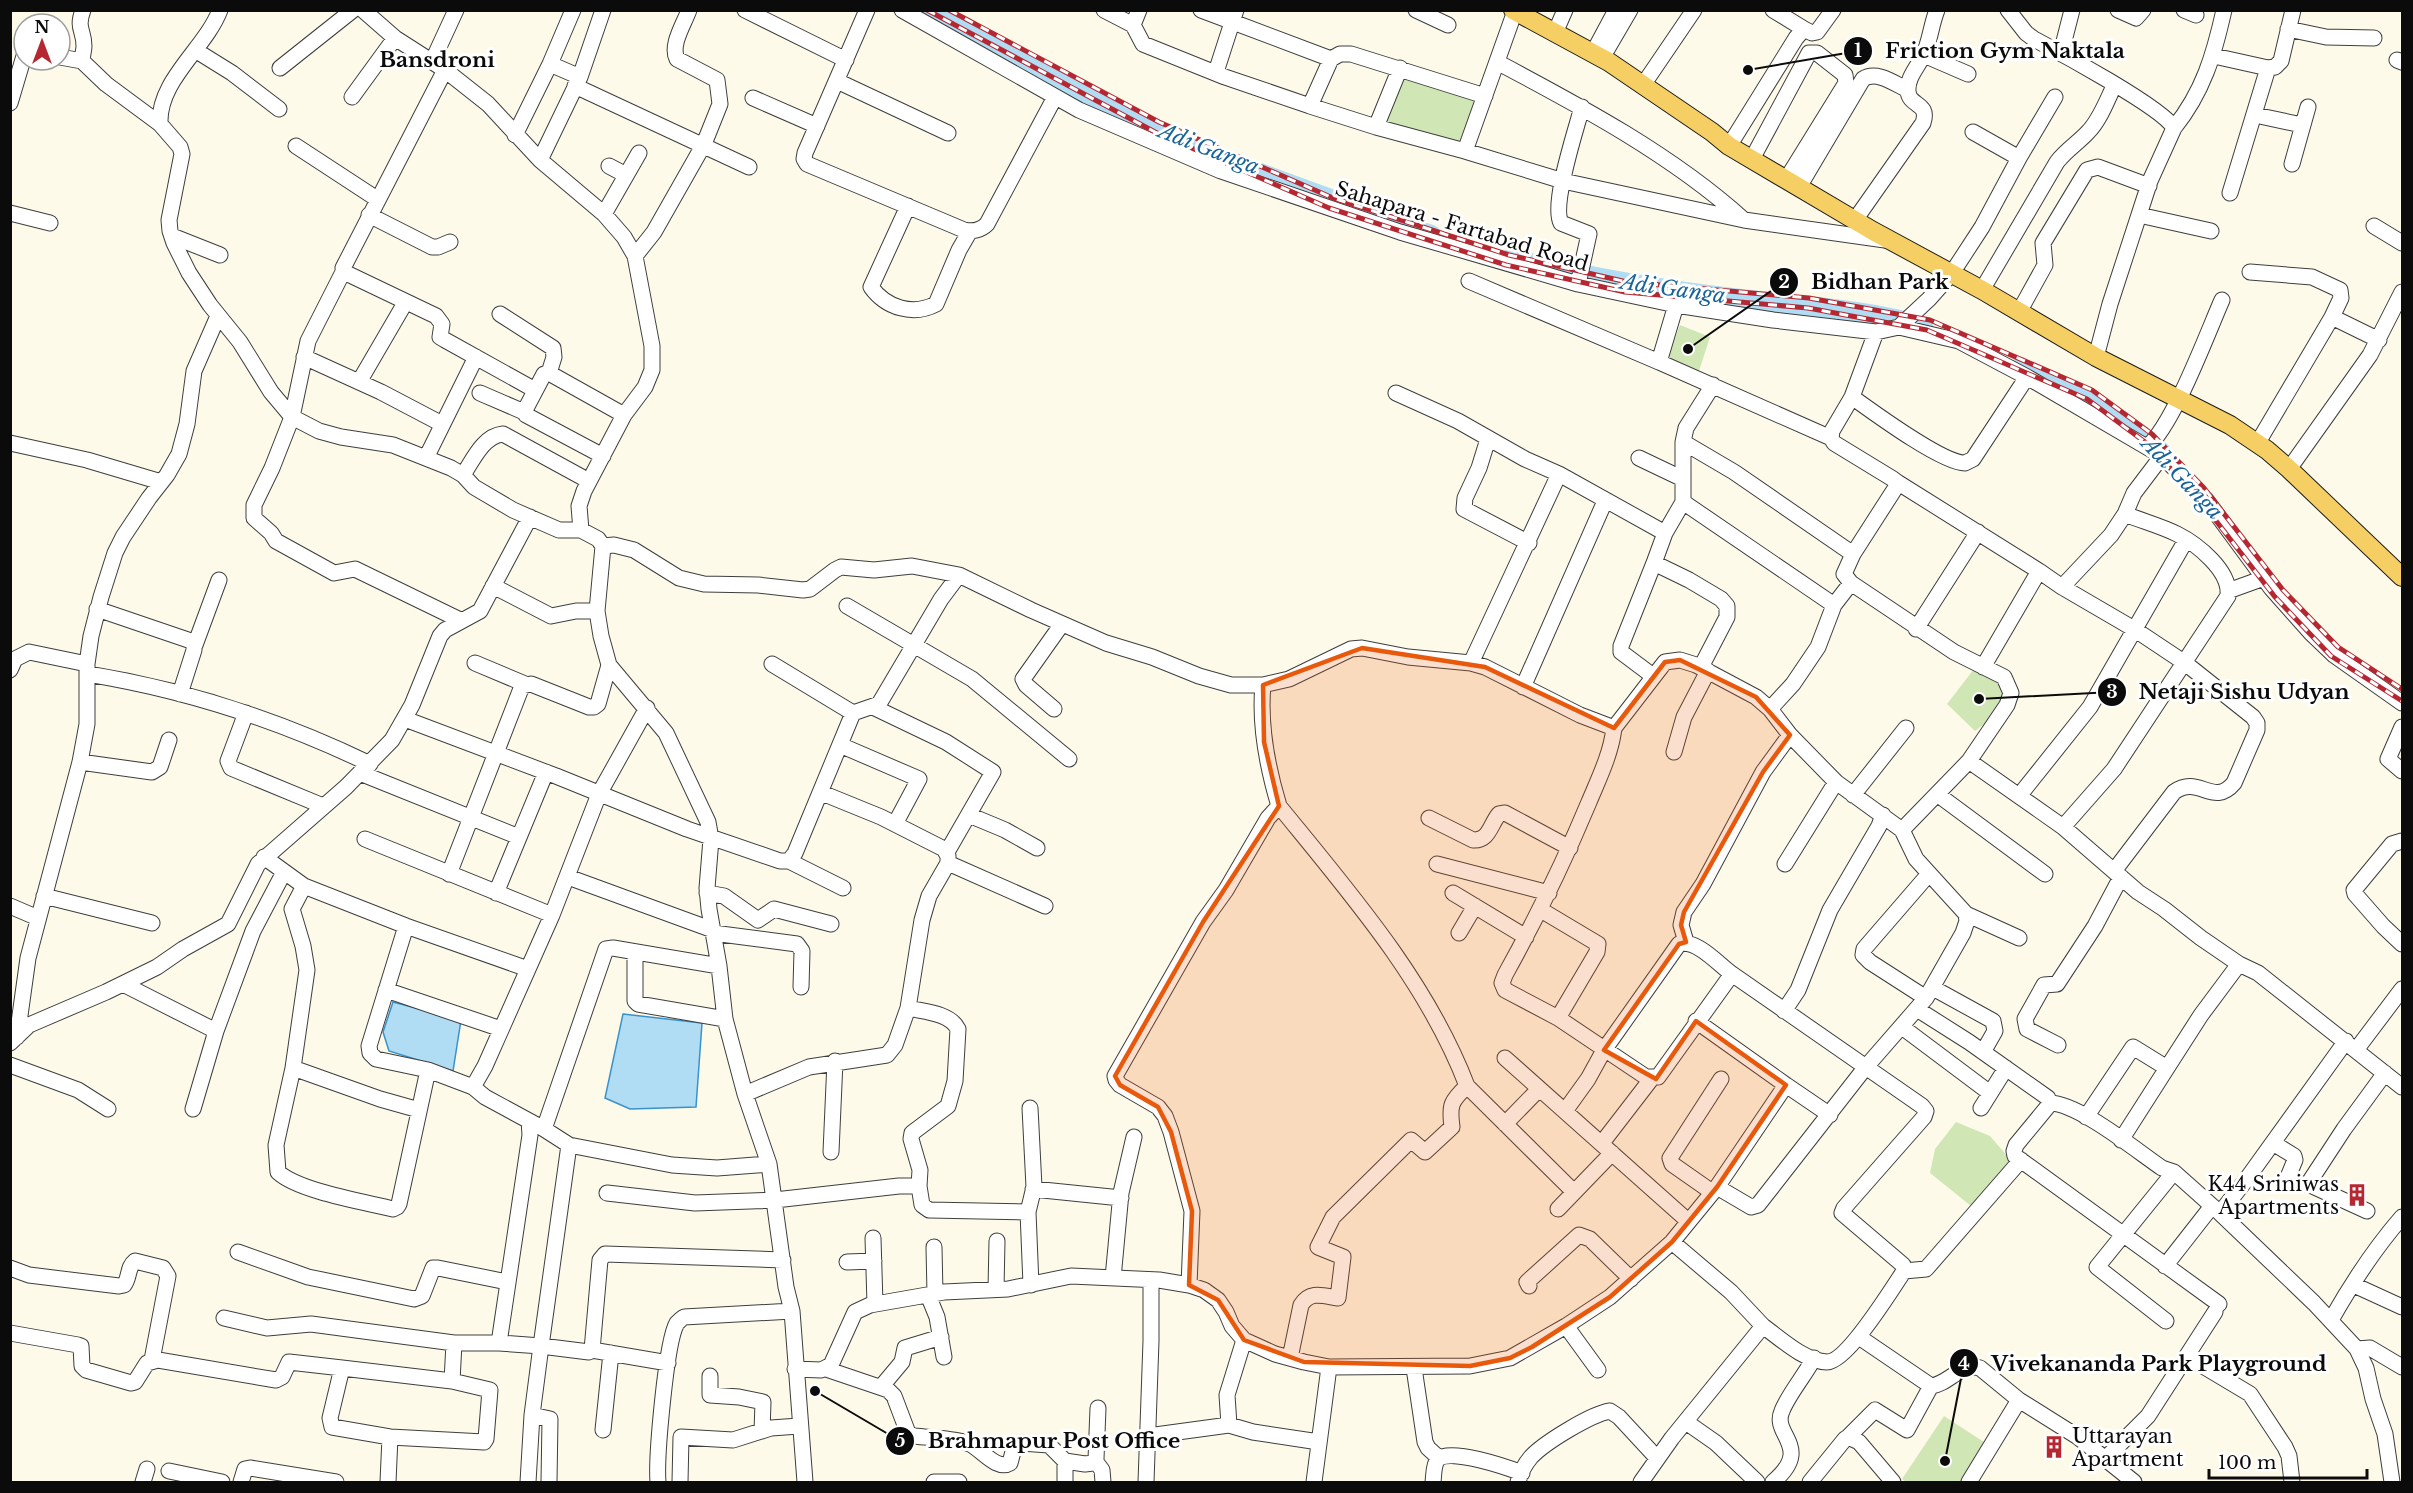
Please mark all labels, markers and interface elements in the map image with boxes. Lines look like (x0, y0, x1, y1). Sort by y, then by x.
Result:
north arrow (12, 12, 72, 72)
text: N (34, 17, 50, 37)
callout: Friction Gym Naktala (1843, 32, 2137, 71)
text: Friction Gym Naktala (1885, 38, 2125, 64)
text: 1 (1854, 40, 1862, 62)
district label: Bansdroni (379, 47, 495, 73)
water label: Adi Ganga (1152, 117, 1263, 180)
street label: Sahapara - Fartabad Road (1333, 176, 1591, 276)
callout: Bidhan Park (1769, 262, 1961, 301)
water label: Adi Ganga (1616, 268, 1727, 309)
text: Bidhan Park (1811, 269, 1950, 295)
text: 2 (1778, 271, 1790, 293)
water label: Adi Ganga (2134, 429, 2228, 525)
callout: Netaji Sishu Udyan (2097, 672, 2362, 711)
text: Netaji Sishu Udyan (2138, 679, 2350, 705)
text: 3 (2106, 681, 2118, 703)
place label: K44 Sriniwas Apartments (2208, 1172, 2339, 1219)
building icon: K44 Sriniwas Apartments (2344, 1182, 2370, 1208)
callout: Vivekananda Park Playground (1949, 1344, 2339, 1383)
text: Vivekananda Park Playground (1990, 1351, 2327, 1377)
text: 4 (1958, 1353, 1970, 1375)
callout: Brahmapur Post Office (885, 1421, 1192, 1460)
place label: Uttarayan Apartment (2071, 1424, 2184, 1471)
text: Brahmapur Post Office (928, 1428, 1180, 1454)
text: 5 (895, 1430, 905, 1452)
building icon: Uttarayan Apartment (2041, 1434, 2067, 1460)
scale bar (2209, 1442, 2366, 1480)
text: 100 m (2218, 1452, 2276, 1474)

